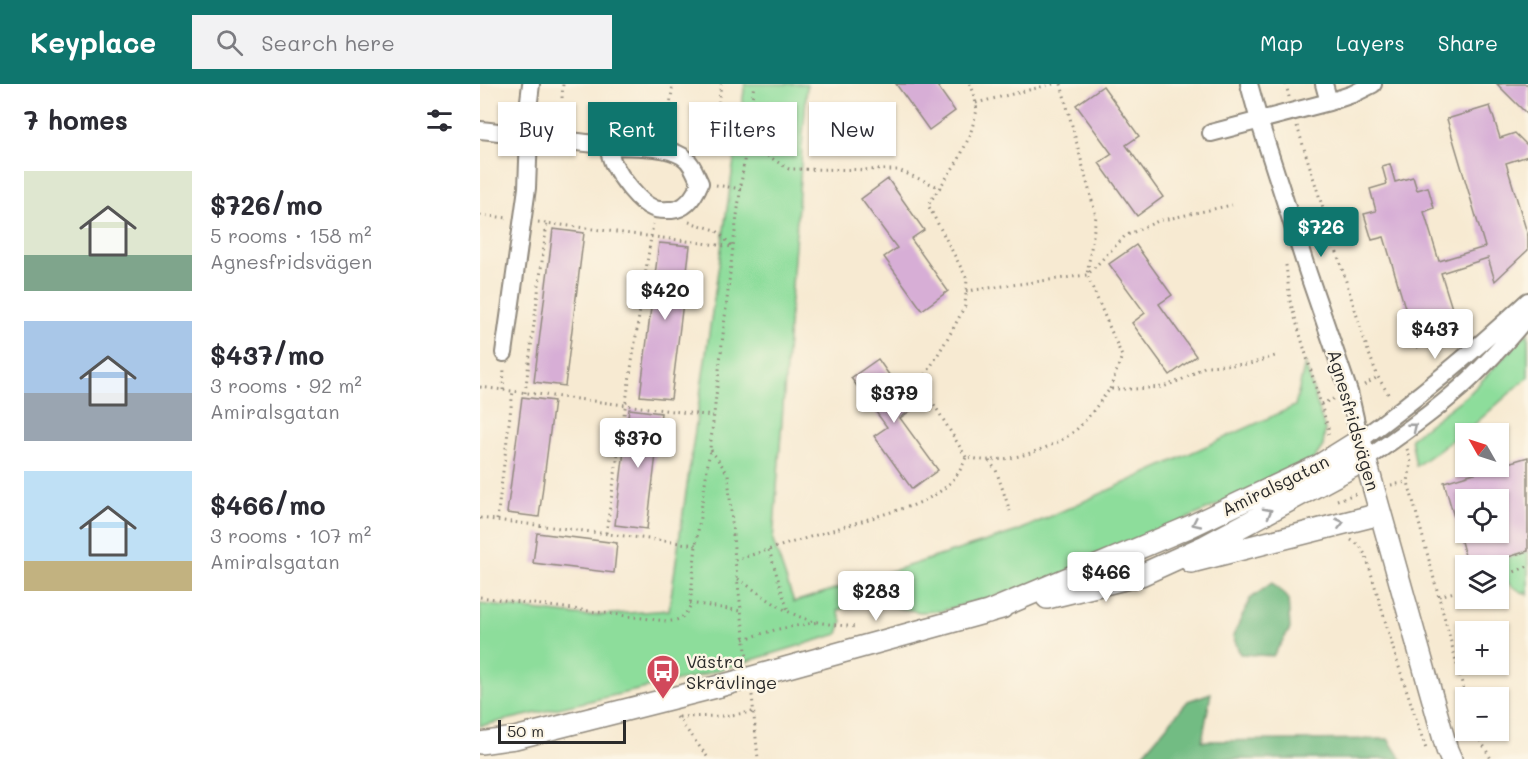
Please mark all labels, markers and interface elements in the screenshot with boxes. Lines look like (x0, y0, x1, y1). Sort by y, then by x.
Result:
search box (192, 15, 612, 69)
text: Keyplace (30, 24, 156, 60)
icon: search (213, 26, 246, 59)
text: Search here (261, 28, 395, 57)
text: Map (1260, 29, 1303, 56)
text: Layers (1336, 29, 1405, 56)
text: Share (1438, 29, 1498, 56)
chip: Buy (498, 102, 576, 156)
chip: Rent (588, 102, 677, 156)
chip: Filters (689, 102, 797, 156)
chip: New (809, 102, 896, 156)
text: 7 homes (24, 103, 128, 137)
icon: filters (423, 104, 456, 137)
text: $726/mo (210, 188, 322, 222)
icon: home (72, 195, 144, 267)
pin: $726 (1285, 207, 1357, 258)
text: $726 (1298, 213, 1344, 239)
text: 5 rooms · 158 m² (210, 222, 372, 248)
text: Agnesfridsvägen (210, 248, 372, 274)
pin: $420 (629, 270, 701, 321)
text: $420 (640, 276, 690, 302)
pin: $437 (1399, 309, 1471, 360)
text: $437 (1411, 315, 1459, 341)
text: $437/mo (210, 338, 324, 372)
icon: home (72, 345, 144, 417)
street label: Agnesfridsvägen (1322, 346, 1386, 494)
text: 3 rooms · 92 m² (210, 372, 362, 398)
pin: $379 (858, 373, 930, 424)
text: $379 (870, 379, 918, 405)
text: Amiralsgatan (210, 398, 340, 424)
pin: $370 (602, 418, 674, 469)
one-way arrow (1406, 423, 1417, 434)
north arrow (1455, 423, 1509, 477)
map controls (1455, 423, 1509, 741)
text: $370 (614, 424, 662, 450)
street label: Amiralsgatan (1217, 449, 1333, 521)
text: $466/mo (210, 488, 326, 522)
button: locate (1455, 489, 1509, 543)
icon: home (72, 495, 144, 567)
one-way arrow (1262, 508, 1273, 519)
one-way arrow (1191, 516, 1202, 528)
one-way arrow (1334, 518, 1344, 531)
text: 3 rooms · 107 m² (210, 522, 371, 548)
text: Amiralsgatan (210, 548, 340, 574)
pin: $466 (1070, 552, 1142, 603)
button: layers (1455, 555, 1509, 609)
text: $466 (1081, 558, 1131, 584)
pin: $283 (840, 571, 912, 622)
text: $283 (852, 577, 900, 603)
button: + (1455, 621, 1509, 675)
place label: Västra Skrävlinge (686, 649, 777, 694)
bus stop icon: Västra Skrävlinge (645, 653, 681, 700)
button: − (1455, 687, 1509, 741)
scale bar (498, 717, 626, 744)
text: 50 m (507, 720, 544, 741)

